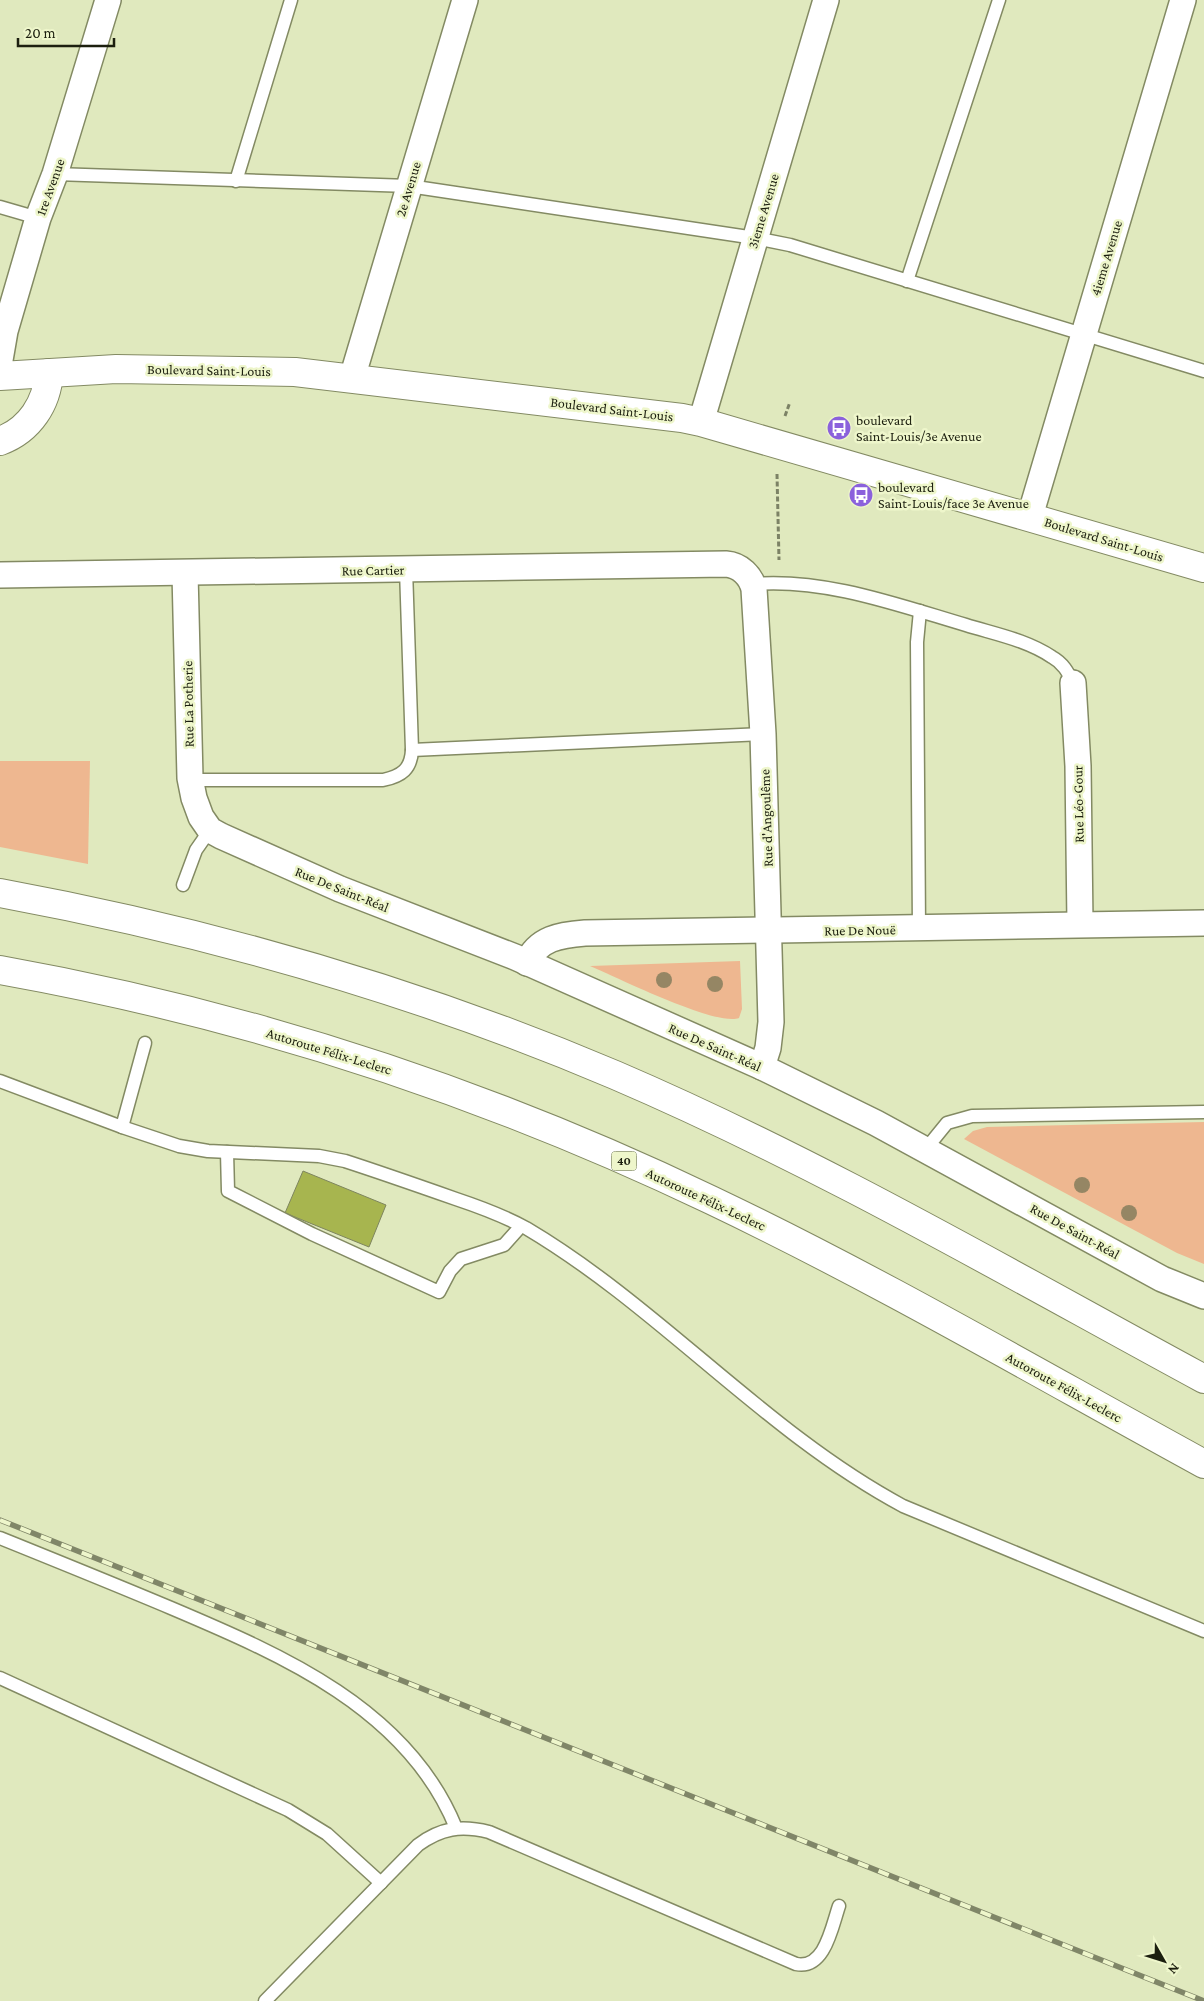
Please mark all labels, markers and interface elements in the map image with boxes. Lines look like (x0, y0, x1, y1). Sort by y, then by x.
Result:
scale bar (18, 15, 114, 47)
text: 20 m (25, 25, 56, 41)
street label: 1re Avenue (32, 156, 68, 218)
street label: 2e Avenue (392, 160, 424, 218)
street label: 3ieme Avenue (744, 171, 782, 251)
street label: 4ieme Avenue (1087, 218, 1125, 298)
street label: Boulevard Saint-Louis (147, 361, 271, 379)
street label: Boulevard Saint-Louis (550, 394, 674, 424)
place label: boulevard Saint-Louis/3e Avenue (856, 412, 982, 444)
bus stop icon: boulevard Saint-Louis/3e Avenue (826, 415, 852, 441)
place label: boulevard Saint-Louis/face 3e Avenue (878, 479, 1029, 511)
bus stop icon: boulevard Saint-Louis/face 3e Avenue (848, 482, 874, 508)
street label: Boulevard Saint-Louis (1042, 513, 1166, 565)
street label: Rue Cartier (341, 561, 405, 579)
street label: Rue La Potherie (179, 661, 197, 747)
street label: Rue Léo-Gour (1069, 765, 1087, 843)
street label: Rue d'Angoulême (756, 769, 776, 867)
street label: Rue De Saint-Réal (293, 863, 391, 915)
street label: Rue De Nouë (824, 921, 896, 939)
street label: Rue De Saint-Réal (666, 1019, 764, 1075)
street label: Autoroute Félix-Leclerc (265, 1024, 394, 1078)
road number: 40 (612, 1152, 636, 1170)
street label: Autoroute Félix-Leclerc (644, 1164, 768, 1234)
street label: Rue De Saint-Réal (1028, 1200, 1123, 1262)
street label: Autoroute Félix-Leclerc (1003, 1349, 1125, 1426)
north arrow (1139, 1936, 1189, 1986)
text: N (1165, 1960, 1183, 1978)

